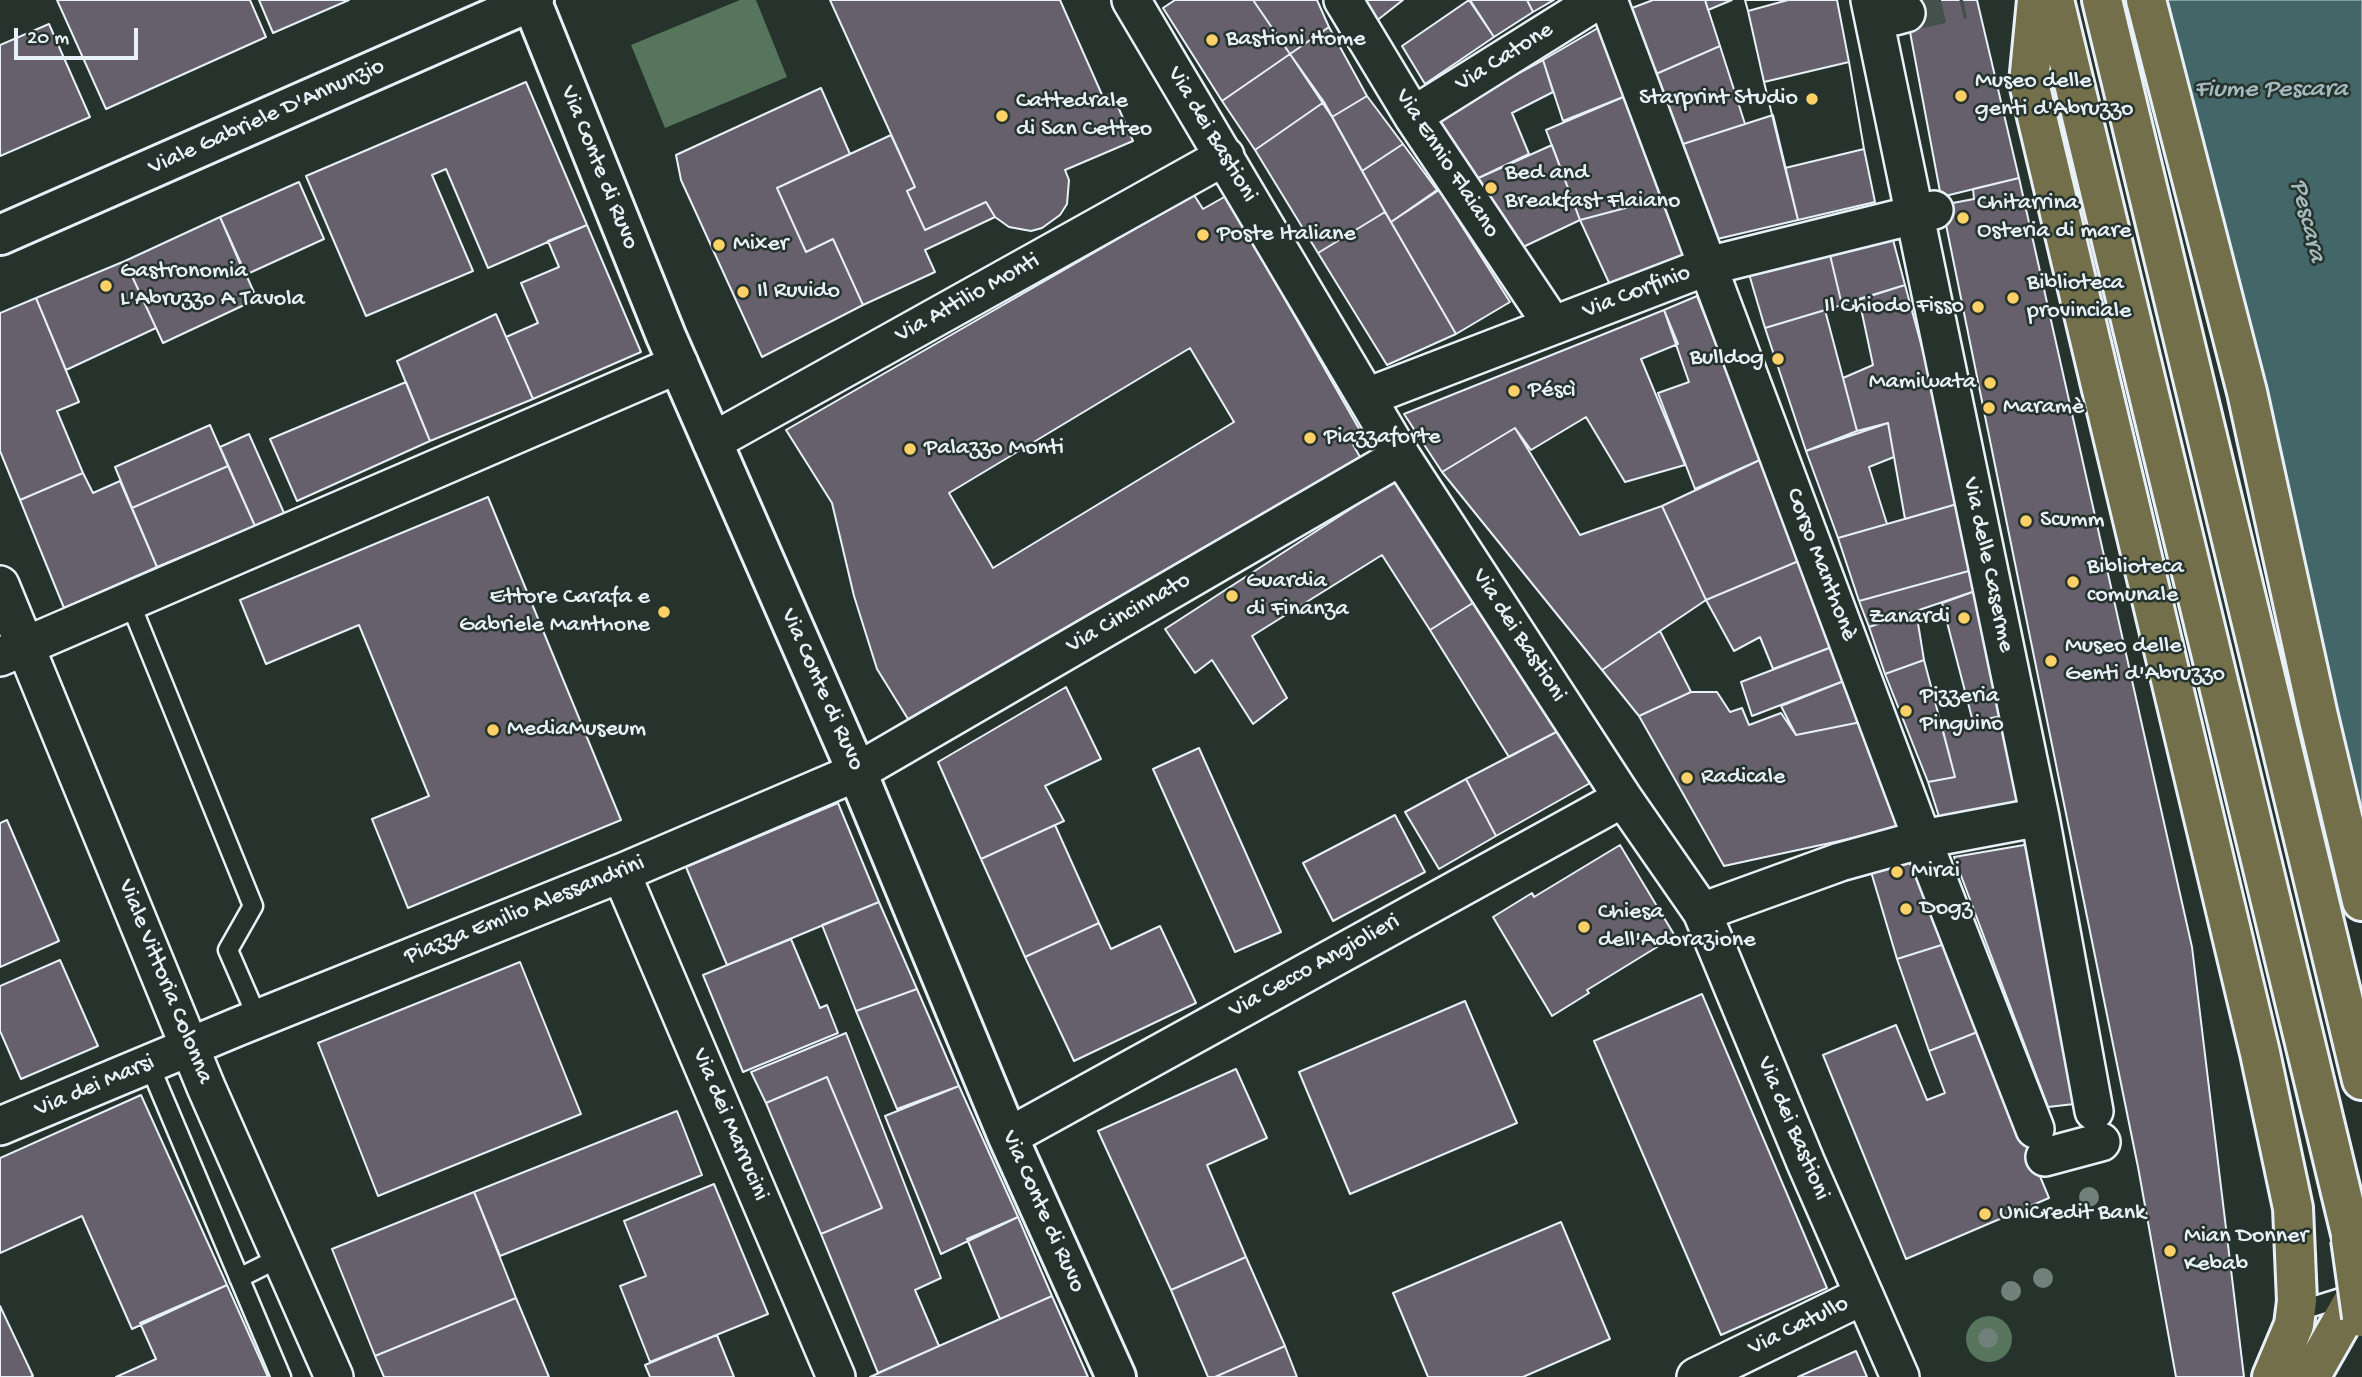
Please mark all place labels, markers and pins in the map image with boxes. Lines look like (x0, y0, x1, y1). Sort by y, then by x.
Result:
place label: Bastioni Home (1226, 26, 1366, 54)
marker: Bastioni Home (1204, 32, 1220, 48)
place label: Museo delle genti d'Abruzzo (1975, 68, 2133, 124)
place label: Starprint Studio (1639, 85, 1798, 113)
place label: Cattedrale di San Cetteo (1016, 88, 1152, 144)
marker: Museo delle genti d'Abruzzo (1953, 88, 1969, 104)
marker: Starprint Studio (1804, 91, 1820, 107)
marker: Cattedrale di San Cetteo (994, 108, 1010, 124)
place label: Bed and Breakfast Flaiano (1505, 160, 1680, 216)
marker: Bed and Breakfast Flaiano (1483, 180, 1499, 196)
place label: Chitarrina Osteria di mare (1977, 190, 2131, 246)
marker: Chitarrina Osteria di mare (1955, 210, 1971, 226)
place label: Poste Italiane (1217, 221, 1356, 249)
marker: Poste Italiane (1195, 227, 1211, 243)
place label: Mixer (733, 231, 788, 259)
marker: Mixer (711, 237, 727, 253)
place label: Gastronomia L'Abruzzo A Tavola (120, 258, 305, 314)
place label: Biblioteca provinciale (2027, 270, 2131, 326)
marker: Gastronomia L'Abruzzo A Tavola (98, 278, 114, 294)
place label: Il Ruvido (757, 278, 840, 306)
marker: Il Ruvido (735, 284, 751, 300)
marker: Biblioteca provinciale (2005, 290, 2021, 306)
place label: Il Chiodo Fisso (1824, 293, 1964, 321)
marker: Il Chiodo Fisso (1970, 299, 1986, 315)
place label: Bulldog (1690, 345, 1764, 373)
marker: Bulldog (1770, 351, 1786, 367)
place label: Mamiwata (1869, 369, 1976, 397)
marker: Mamiwata (1982, 375, 1998, 391)
place label: Péscì (1528, 377, 1576, 405)
marker: Péscì (1506, 383, 1522, 399)
place label: Maramè (2003, 394, 2084, 422)
marker: Maramè (1981, 400, 1997, 416)
place label: Piazzaforte (1324, 424, 1441, 452)
marker: Piazzaforte (1302, 430, 1318, 446)
place label: Palazzo Monti (924, 435, 1064, 463)
marker: Palazzo Monti (902, 441, 918, 457)
place label: Scumm (2040, 507, 2105, 535)
marker: Scumm (2018, 513, 2034, 529)
place label: Biblioteca comunale (2087, 554, 2184, 610)
place label: Guardia di Finanza (1246, 568, 1348, 624)
marker: Biblioteca comunale (2065, 574, 2081, 590)
place label: Ettore Carafa e Gabriele Manthone (459, 584, 650, 640)
marker: Guardia di Finanza (1224, 588, 1240, 604)
marker: Ettore Carafa e Gabriele Manthone (656, 604, 672, 620)
place label: Zanardi (1869, 604, 1950, 632)
marker: Zanardi (1956, 610, 1972, 626)
place label: Museo delle Genti d'Abruzzo (2065, 633, 2225, 689)
marker: Museo delle Genti d'Abruzzo (2043, 653, 2059, 669)
place label: Pizzeria Pinguino (1920, 683, 2004, 739)
marker: Pizzeria Pinguino (1898, 703, 1914, 719)
place label: MediaMuseum (507, 716, 646, 744)
marker: MediaMuseum (485, 722, 501, 738)
place label: Radicale (1701, 764, 1785, 792)
marker: Radicale (1679, 770, 1695, 786)
place label: Mirai (1911, 858, 1960, 886)
marker: Mirai (1889, 864, 1905, 880)
place label: Dogz (1920, 895, 1972, 923)
place label: Chiesa dell'Adorazione (1598, 899, 1756, 955)
marker: Dogz (1898, 901, 1914, 917)
marker: Chiesa dell'Adorazione (1576, 919, 1592, 935)
place label: UniCredit Bank (1999, 1200, 2146, 1228)
marker: UniCredit Bank (1977, 1206, 1993, 1222)
place label: Mian Donner Kebab (2184, 1223, 2308, 1279)
marker: Mian Donner Kebab (2162, 1243, 2178, 1259)

